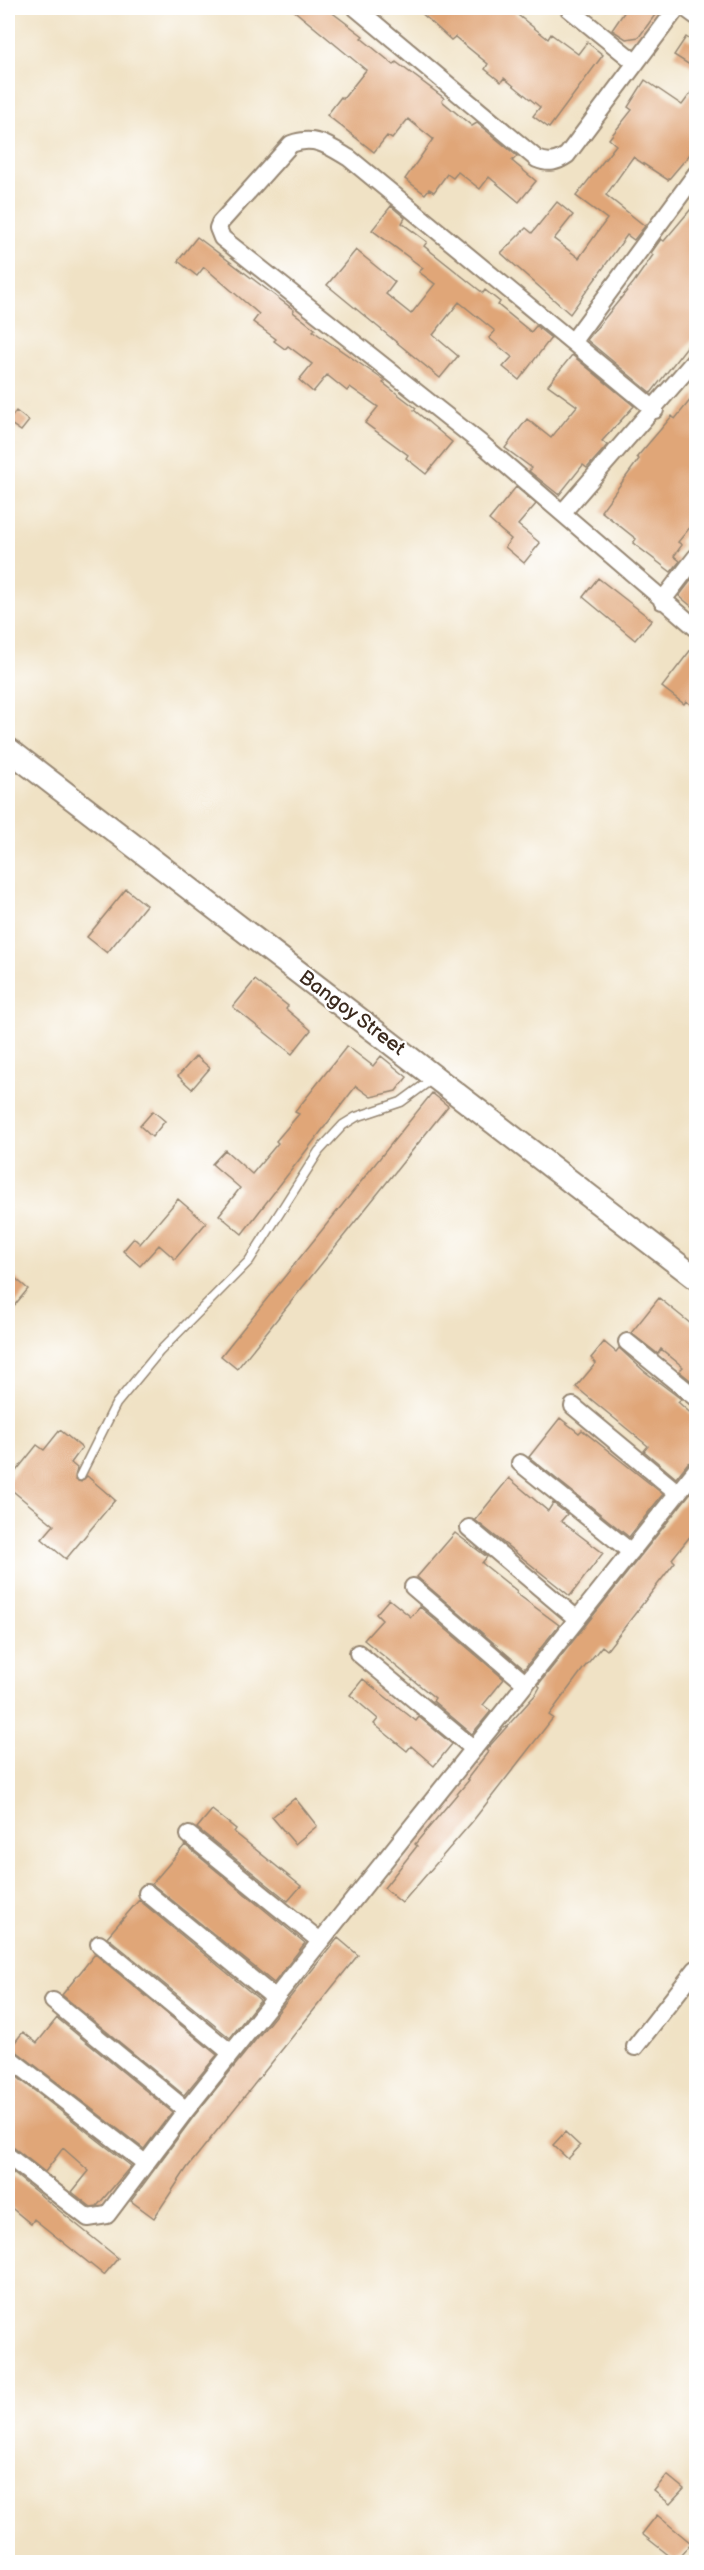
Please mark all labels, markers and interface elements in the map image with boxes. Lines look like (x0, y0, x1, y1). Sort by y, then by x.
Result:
street label: Bangoy Street (294, 965, 410, 1061)

